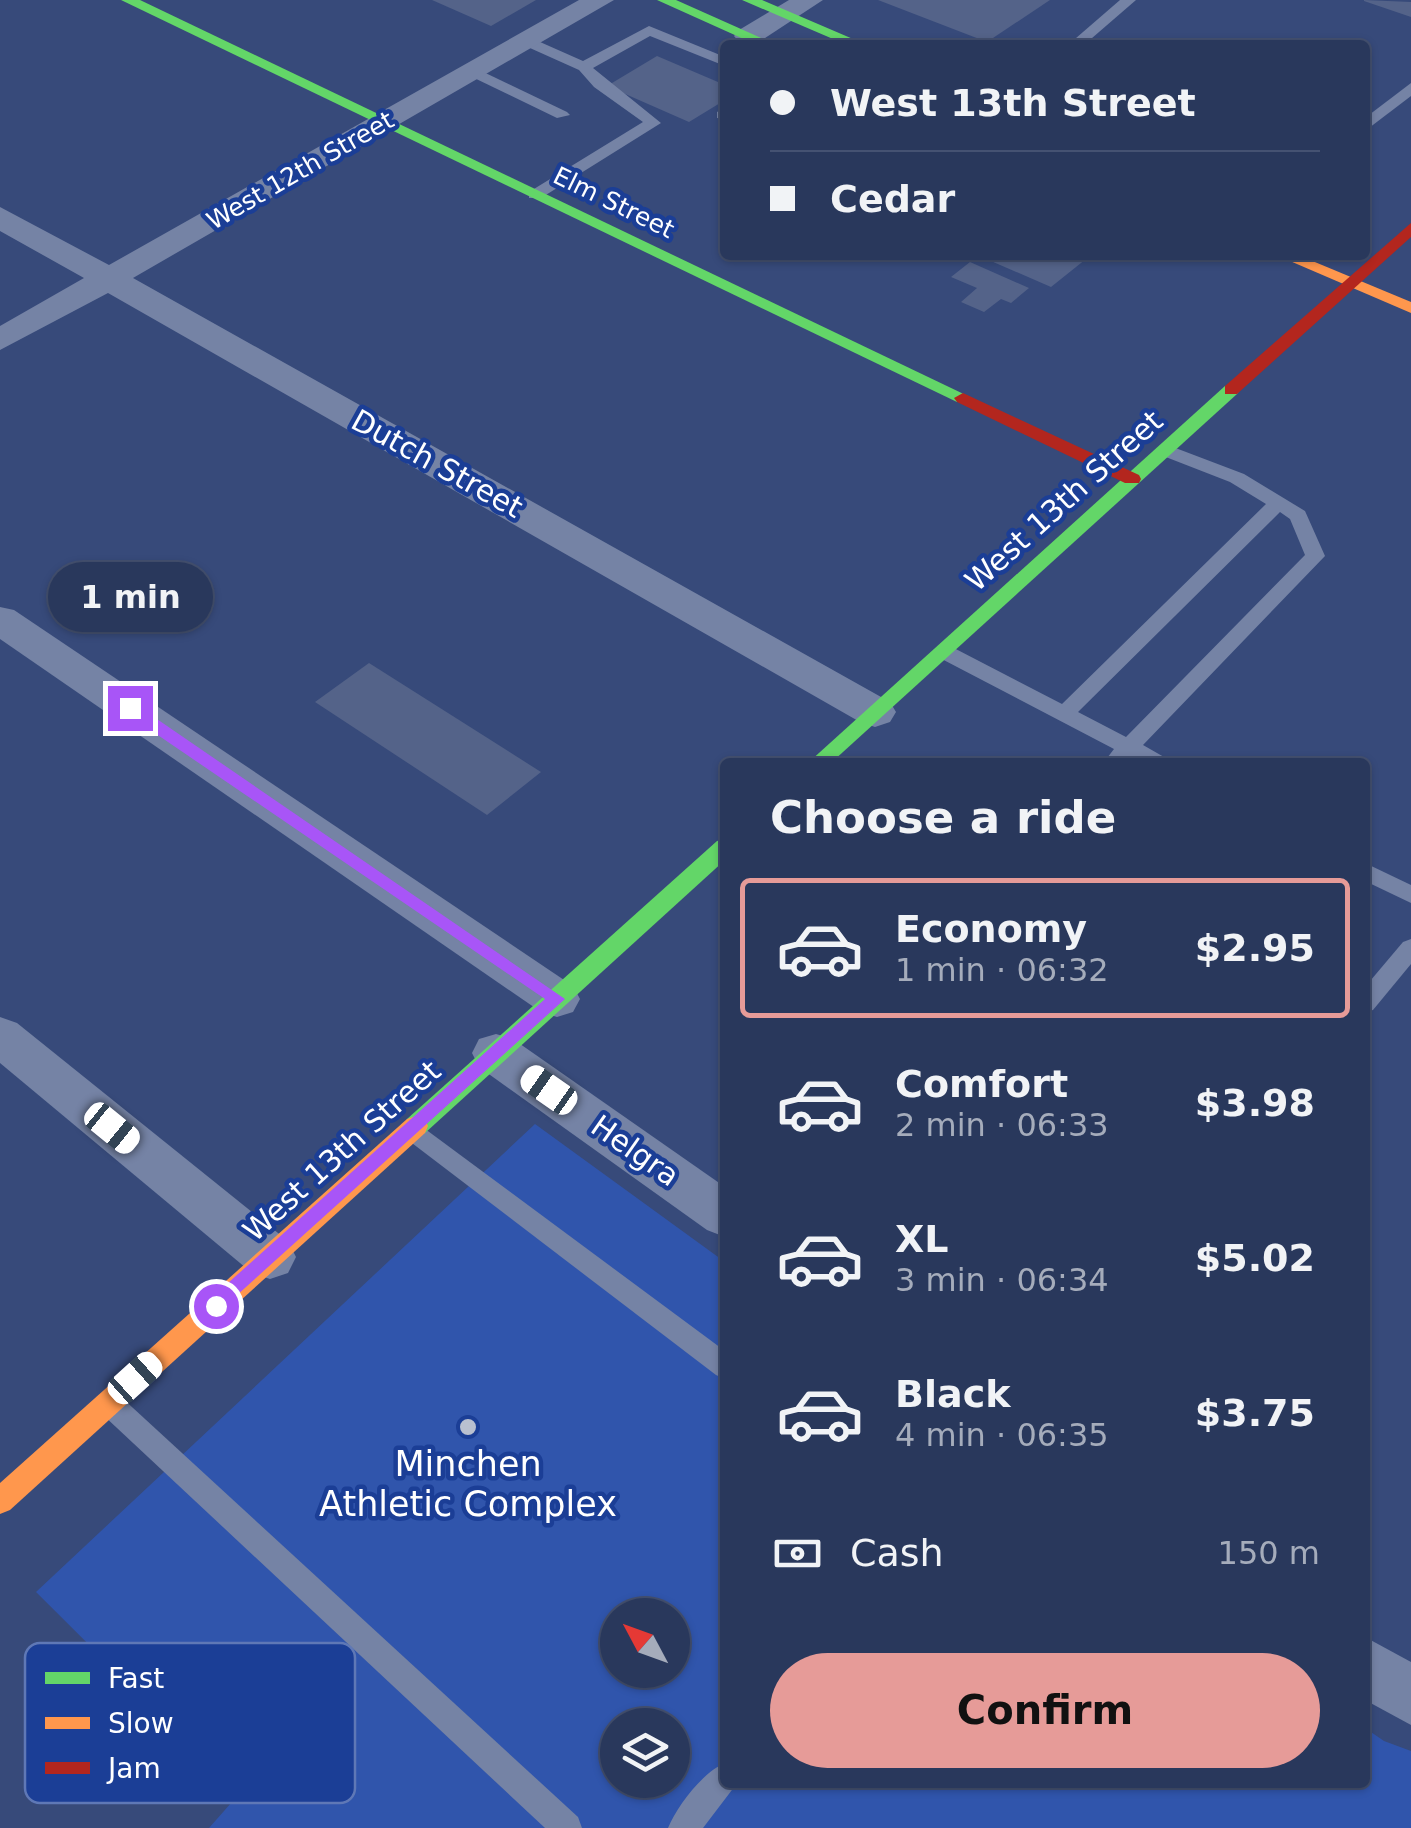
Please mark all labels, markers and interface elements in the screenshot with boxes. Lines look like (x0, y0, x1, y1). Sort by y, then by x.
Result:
text: West 13th Street (830, 81, 1196, 125)
street label: West 12th Street (202, 105, 399, 236)
street label: Elm Street (549, 161, 679, 244)
text: Cedar (830, 177, 955, 221)
street label: Dutch Street (346, 402, 529, 525)
street label: West 13th Street (958, 403, 1170, 598)
callout: 1 min (48, 563, 212, 633)
text: 1 min (80, 578, 181, 616)
route end (108, 686, 153, 731)
text: Choose a ride (770, 791, 1116, 844)
icon: car (775, 903, 865, 993)
text: Economy (895, 907, 1087, 951)
text: $2.95 (1195, 926, 1315, 970)
text: 1 min · 06:32 (895, 951, 1109, 989)
street label: West 13th Street (236, 1053, 448, 1248)
icon: car (775, 1058, 865, 1148)
car (516, 1061, 582, 1119)
text: Comfort (895, 1062, 1068, 1106)
text: $3.98 (1195, 1081, 1315, 1125)
car (79, 1097, 145, 1159)
text: 2 min · 06:33 (895, 1106, 1109, 1144)
street label: Helgra (585, 1108, 686, 1193)
icon: car (775, 1213, 865, 1303)
text: XL (895, 1217, 949, 1261)
text: $5.02 (1195, 1236, 1315, 1280)
text: 3 min · 06:34 (895, 1261, 1109, 1299)
route start (194, 1284, 239, 1329)
car (103, 1347, 167, 1409)
icon: car (775, 1368, 865, 1458)
text: Black (895, 1372, 1010, 1416)
text: $3.75 (1195, 1391, 1315, 1435)
marker: Minchen Athletic Complex (457, 1416, 479, 1438)
text: 4 min · 06:35 (895, 1416, 1109, 1454)
place label: Minchen Athletic Complex (319, 1444, 617, 1524)
icon: cash (770, 1526, 825, 1581)
text: Cash (850, 1531, 944, 1575)
text: 150 m (1218, 1534, 1320, 1572)
north arrow (600, 1598, 690, 1688)
map controls (600, 1598, 690, 1798)
legend (25, 1643, 355, 1803)
button: Confirm (770, 1653, 1320, 1768)
text: Fast (108, 1662, 164, 1695)
text: Slow (108, 1707, 174, 1740)
button: layers (600, 1708, 690, 1798)
text: Jam (106, 1752, 161, 1785)

